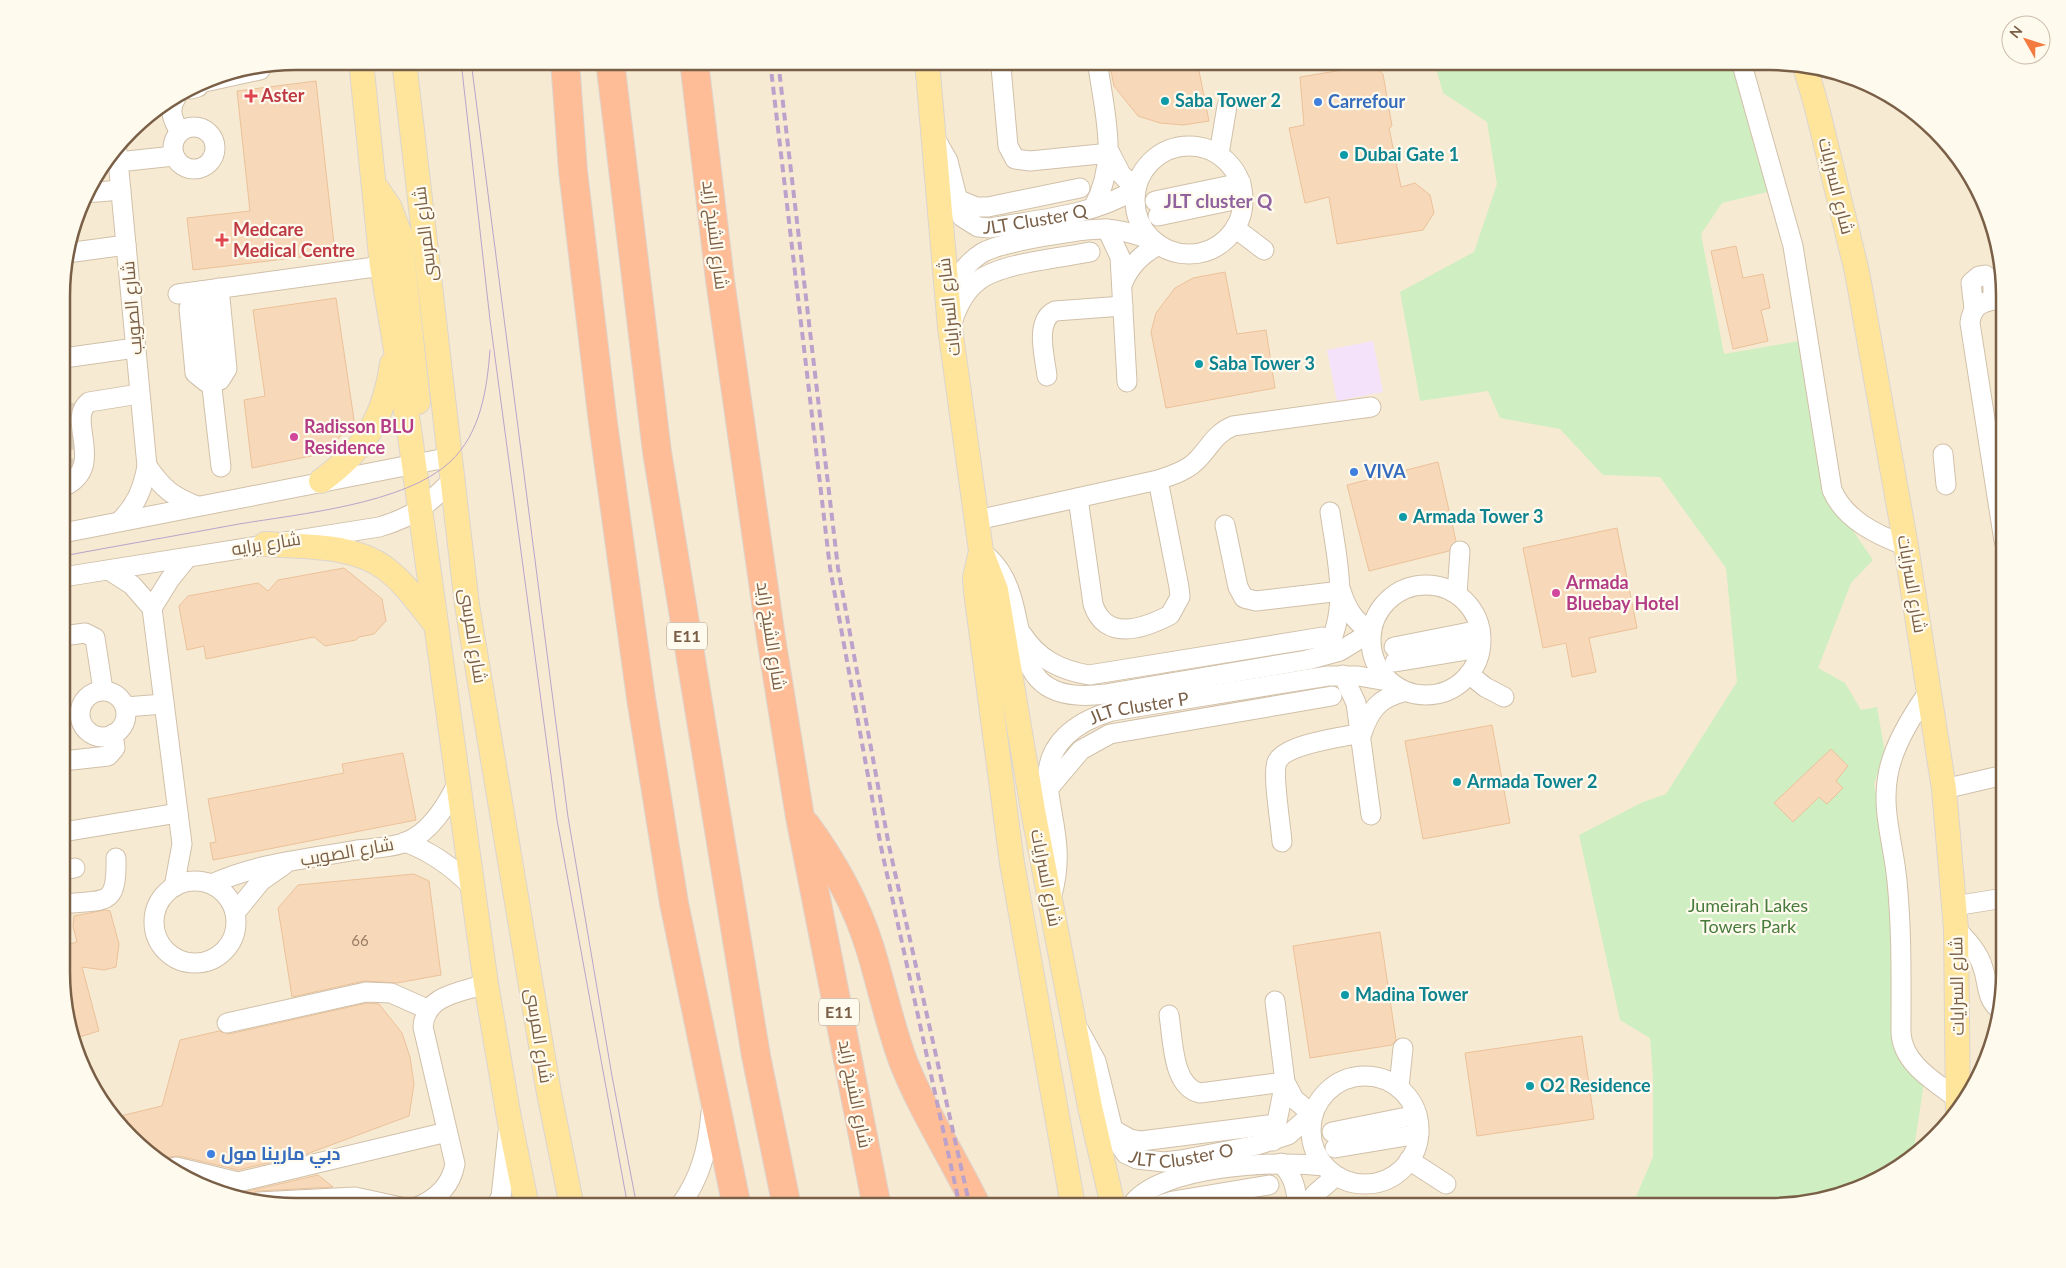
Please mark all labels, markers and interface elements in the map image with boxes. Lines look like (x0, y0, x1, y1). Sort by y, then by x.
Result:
north arrow (2001, 15, 2051, 65)
text: N (2006, 22, 2026, 41)
place label: Aster (260, 84, 305, 106)
place label: Saba Tower 2 (1175, 89, 1281, 111)
marker: Aster (245, 90, 257, 102)
place label: Carrefour (1328, 90, 1405, 112)
marker: Saba Tower 2 (1159, 95, 1171, 107)
marker: Carrefour (1312, 96, 1324, 108)
street label: شارع السرايات (1812, 135, 1860, 237)
place label: Dubai Gate 1 (1354, 143, 1459, 165)
marker: Dubai Gate 1 (1338, 149, 1350, 161)
street label: شارع الشيخ زايد (696, 179, 734, 291)
street label: شارع المرسى (407, 185, 443, 283)
district label: JLT cluster Q (1164, 189, 1273, 212)
street label: JLT Cluster Q (983, 198, 1090, 238)
place label: Medcare Medical Centre (233, 218, 355, 261)
marker: Medcare Medical Centre (215, 233, 229, 247)
street label: شارع السرايات (932, 257, 966, 357)
street label: شارع الصويب (116, 260, 148, 356)
place label: Saba Tower 3 (1209, 352, 1315, 374)
marker: Saba Tower 3 (1193, 358, 1205, 370)
place label: Radisson BLU Residence (304, 415, 414, 458)
marker: Radisson BLU Residence (288, 431, 300, 443)
place label: VIVA (1363, 460, 1406, 482)
marker: VIVA (1348, 466, 1360, 478)
place label: Armada Tower 3 (1412, 505, 1543, 527)
marker: Armada Tower 3 (1397, 511, 1409, 523)
street label: شارع برايه (230, 527, 302, 561)
street label: شارع السرايات (1892, 533, 1932, 635)
place label: Armada Bluebay Hotel (1565, 571, 1679, 614)
street label: شارع الشيخ زايد (751, 580, 791, 692)
street label: شارع المرسى (454, 587, 492, 685)
marker: Armada Bluebay Hotel (1550, 587, 1562, 599)
road number: E11 (667, 622, 707, 650)
street label: JLT Cluster P (1085, 687, 1190, 729)
place label: Armada Tower 2 (1466, 770, 1597, 792)
marker: Armada Tower 2 (1451, 776, 1463, 788)
street label: شارع السرايات (1025, 827, 1067, 929)
street label: شارع الصويب (298, 832, 396, 872)
park label: Jumeirah Lakes Towers Park (1688, 894, 1808, 937)
house number: 66 (351, 931, 369, 949)
street label: شارع السرايات (1944, 936, 1970, 1036)
place label: Madina Tower (1355, 983, 1469, 1005)
street label: شارع المرسى (520, 987, 558, 1085)
marker: Madina Tower (1339, 989, 1351, 1001)
road number: E11 (819, 999, 859, 1026)
street label: شارع الشيخ زايد (833, 1038, 877, 1150)
place label: O2 Residence (1540, 1074, 1651, 1096)
marker: O2 Residence (1524, 1080, 1536, 1092)
street label: JLT Cluster O (1126, 1138, 1235, 1173)
place label: دبي مارينا مول (221, 1142, 341, 1169)
marker: دبي مارينا مول (205, 1148, 217, 1160)

